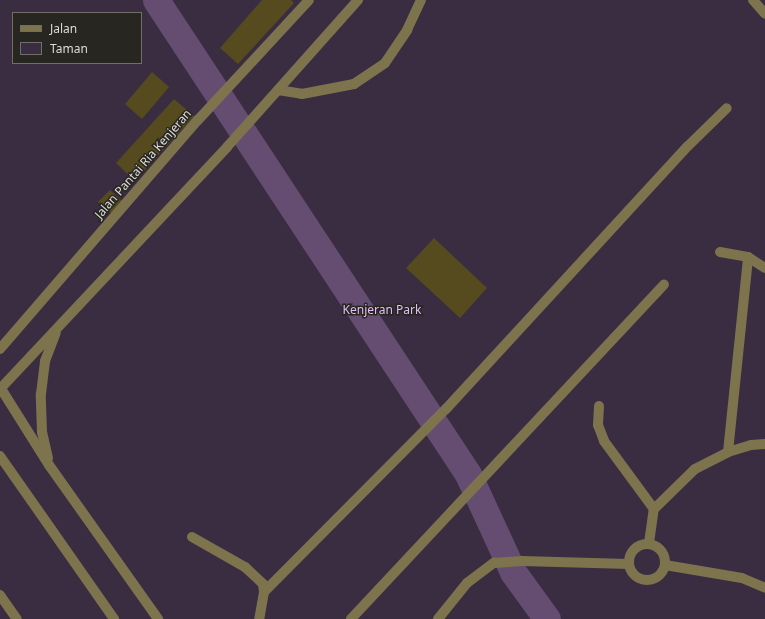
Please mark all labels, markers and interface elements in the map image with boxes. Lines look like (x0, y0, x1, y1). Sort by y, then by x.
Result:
legend (12, 12, 142, 64)
text: Jalan (50, 20, 77, 37)
text: Taman (50, 40, 88, 57)
street label: Jalan Pantai Ria Kenjeran (92, 107, 194, 221)
park label: Kenjeran Park (343, 303, 421, 317)

